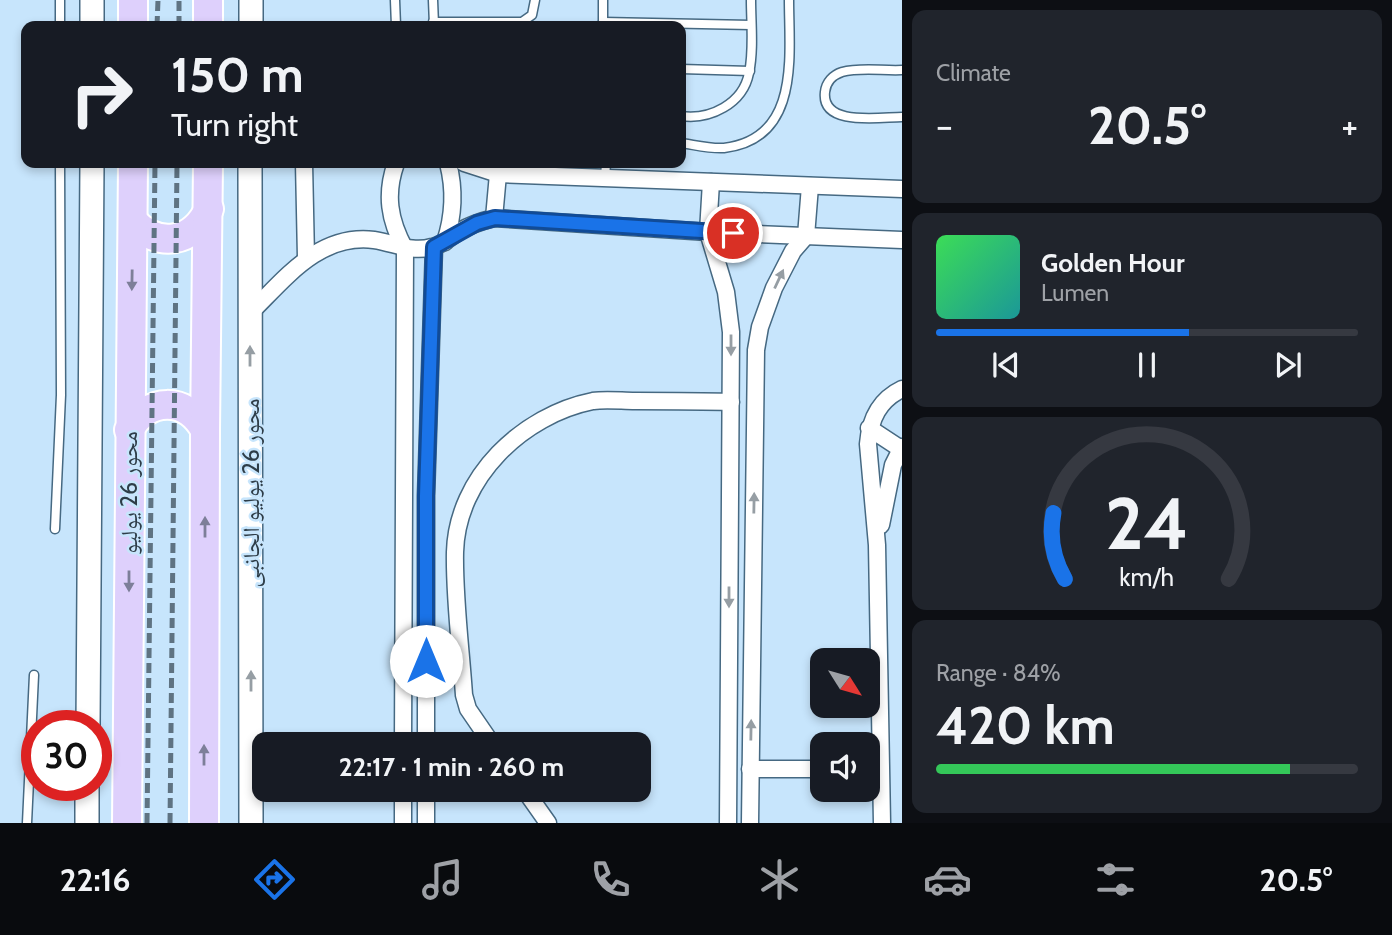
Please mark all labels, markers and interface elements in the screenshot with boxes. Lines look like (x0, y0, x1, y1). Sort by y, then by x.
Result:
text: 150 m (171, 45, 304, 104)
icon: right (56, 49, 147, 140)
text: Climate (936, 59, 1011, 87)
text: 20.5° (1088, 94, 1206, 157)
text: − (936, 102, 953, 149)
text: + (1341, 102, 1358, 149)
text: Turn right (171, 105, 298, 144)
pin (703, 203, 763, 263)
icon: arrive (714, 214, 752, 252)
text: Golden Hour (1041, 247, 1184, 279)
one-way arrow (126, 269, 137, 291)
one-way arrow (773, 269, 784, 289)
text: Lumen (1041, 279, 1109, 307)
one-way arrow (725, 334, 737, 356)
one-way arrow (244, 345, 256, 367)
icon: previous (987, 346, 1025, 384)
icon: pause (1128, 346, 1166, 384)
icon: next (1269, 346, 1307, 384)
street label: محور 26 يوليو الجانبى (237, 398, 265, 588)
street label: محور 26 يوليو (115, 431, 143, 555)
text: 24 (1105, 480, 1189, 568)
one-way arrow (748, 492, 760, 514)
one-way arrow (199, 516, 211, 538)
text: km/h (1120, 562, 1174, 592)
one-way arrow (123, 570, 135, 592)
one-way arrow (723, 586, 735, 608)
position arrow (389, 624, 463, 698)
north arrow (810, 648, 880, 718)
map controls (810, 648, 880, 802)
text: Range · 84% (936, 659, 1061, 687)
one-way arrow (245, 670, 257, 692)
text: 420 km (936, 694, 1115, 757)
speed limit sign: 30 (21, 710, 112, 801)
one-way arrow (745, 719, 757, 741)
button: sound (810, 732, 880, 802)
one-way arrow (198, 744, 210, 766)
text: 22:17 · 1 min · 260 m (339, 751, 564, 783)
icon: directions (250, 855, 299, 904)
icon: music (418, 855, 467, 904)
icon: phone (586, 855, 635, 904)
icon: climate (755, 855, 804, 904)
icon: car (923, 855, 972, 904)
icon: filters (1091, 855, 1140, 904)
text: 22:16 (60, 860, 130, 899)
text: 20.5° (1260, 860, 1332, 899)

